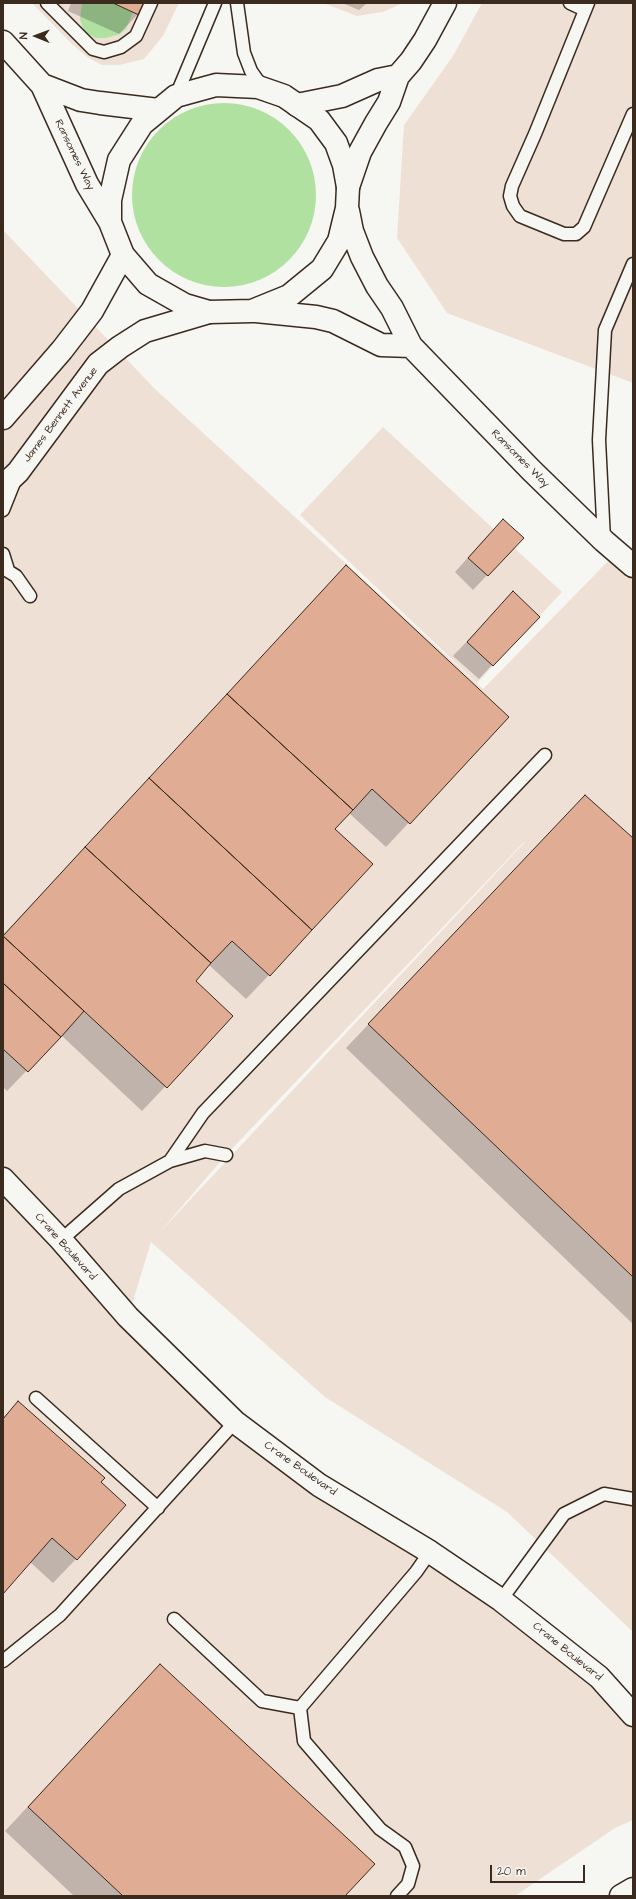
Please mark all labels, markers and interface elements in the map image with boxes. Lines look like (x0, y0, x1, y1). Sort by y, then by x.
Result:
north arrow (16, 16, 56, 56)
text: N (16, 32, 31, 39)
street label: Ransomes Way (51, 117, 97, 193)
street label: James Bennett Avenue (21, 365, 101, 465)
street label: Ransomes Way (488, 427, 552, 491)
street label: Crane Boulevard (31, 1211, 99, 1283)
street label: Crane Boulevard (261, 1439, 339, 1499)
street label: Crane Boulevard (530, 1620, 604, 1684)
scale bar (492, 1857, 587, 1883)
text: 20 m (497, 1863, 526, 1880)

